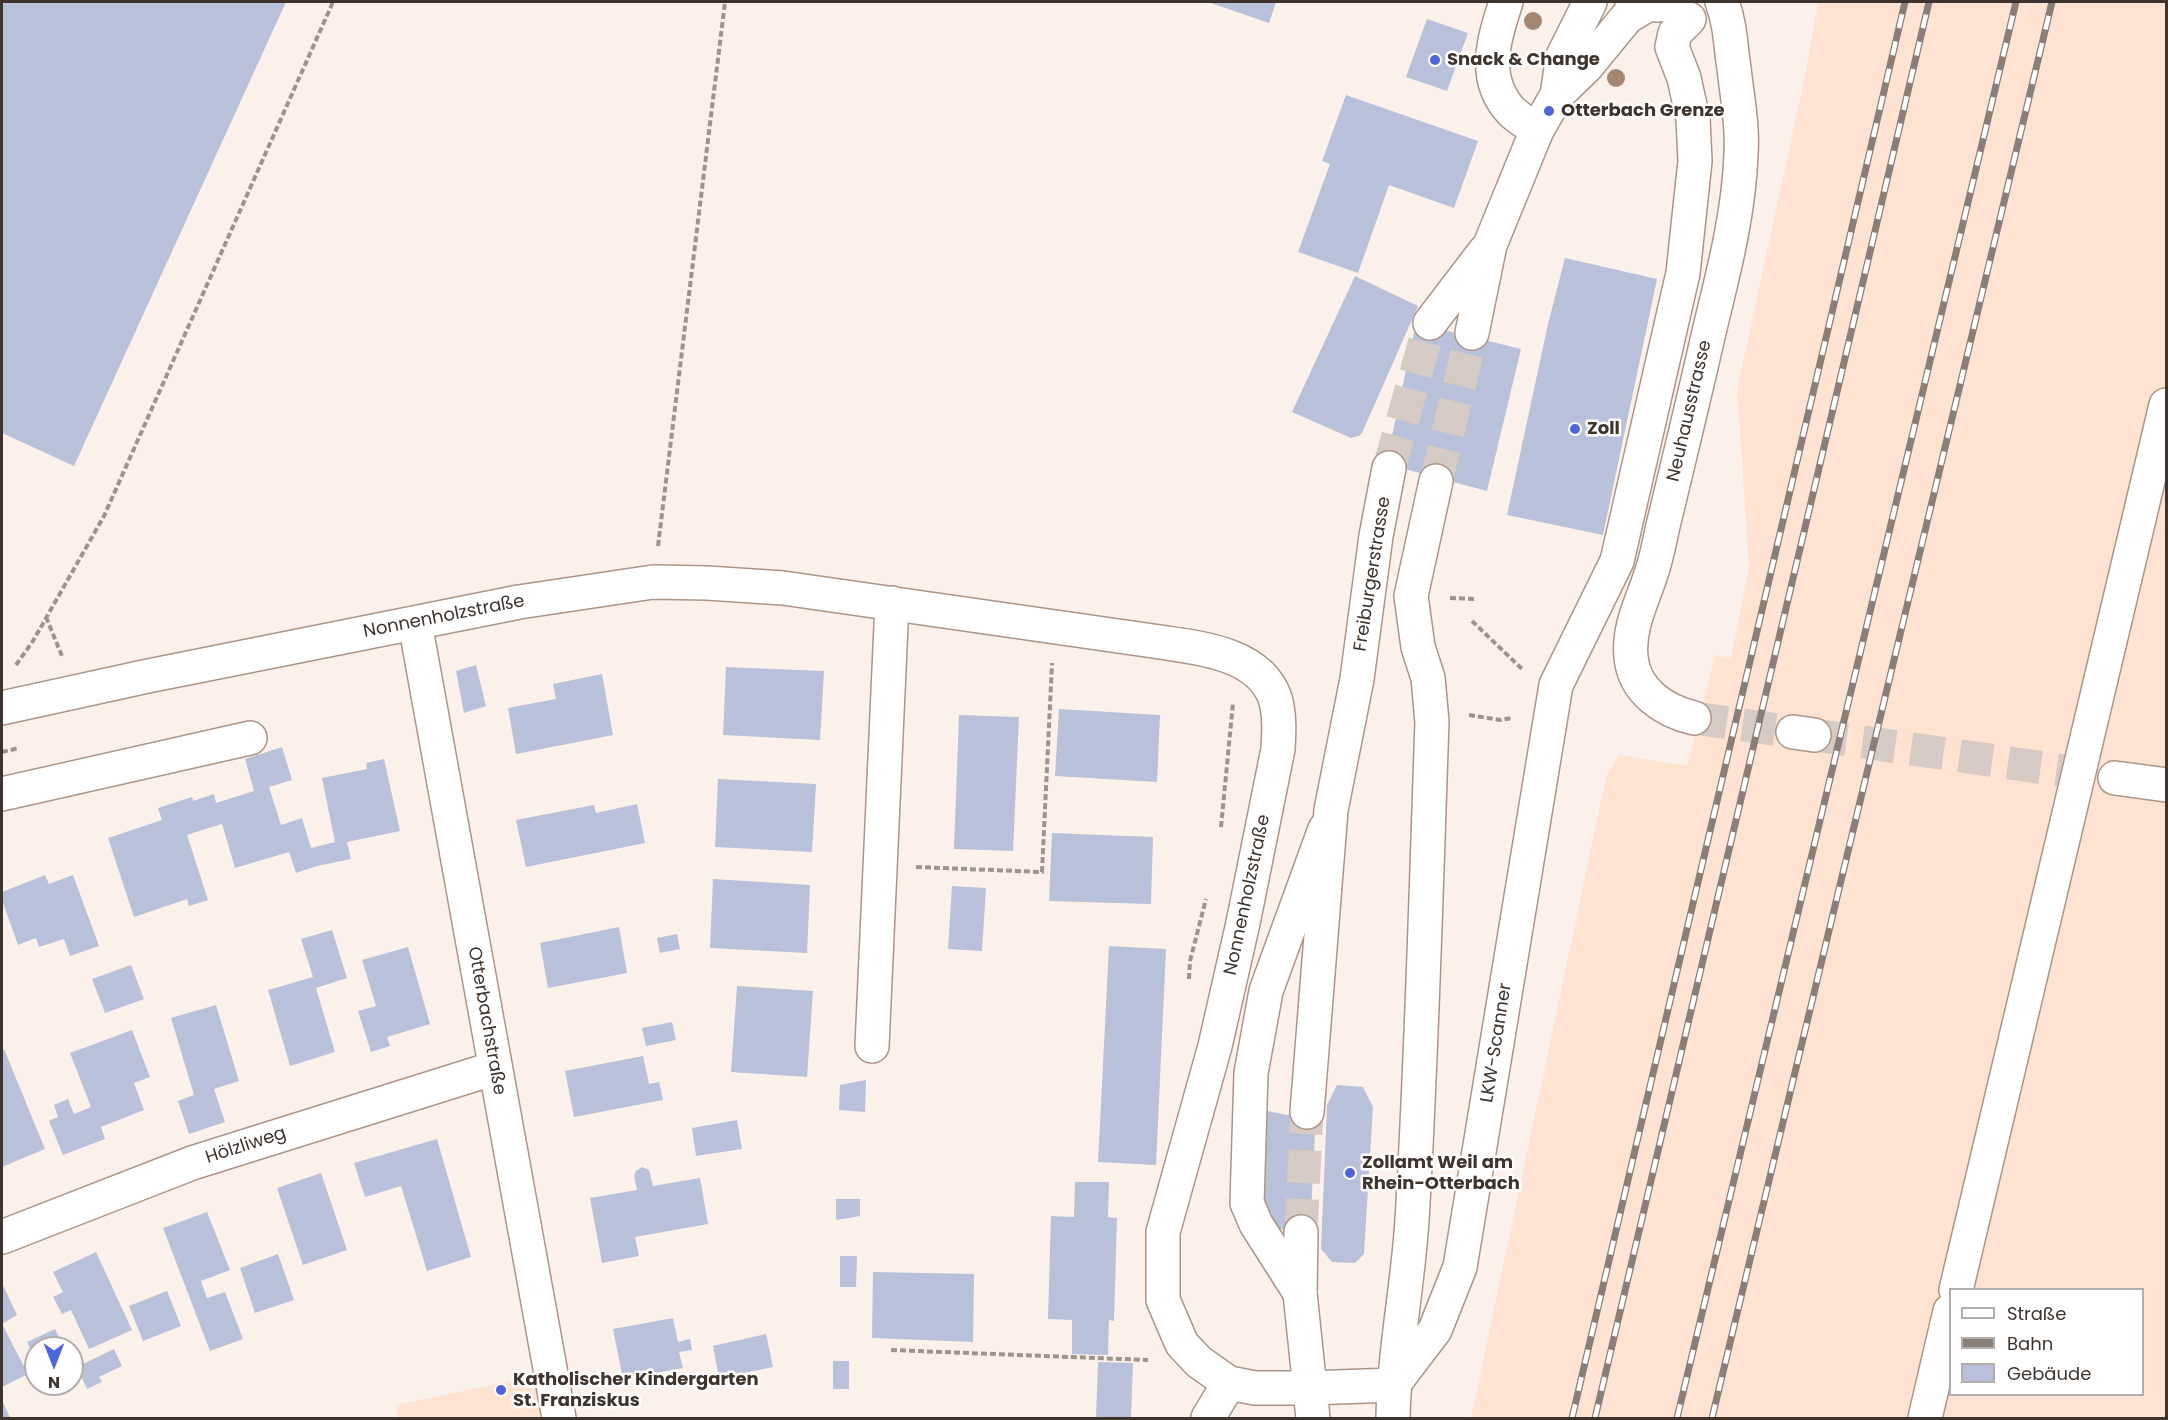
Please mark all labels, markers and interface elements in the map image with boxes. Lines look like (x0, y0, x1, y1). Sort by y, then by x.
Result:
place label: Snack & Change (1447, 49, 1600, 71)
marker: Snack & Change (1428, 53, 1442, 67)
place label: Otterbach Grenze (1561, 100, 1724, 122)
marker: Otterbach Grenze (1542, 104, 1556, 118)
street label: Neuhausstrasse (1663, 338, 1717, 484)
place label: Zoll (1587, 418, 1620, 440)
marker: Zoll (1568, 422, 1582, 436)
street label: Freiburgerstrasse (1350, 495, 1396, 653)
street label: Nonnenholzstraße (362, 591, 526, 643)
street label: Nonnenholzstraße (1220, 813, 1276, 977)
street label: Otterbachstraße (462, 945, 510, 1097)
street label: LKW-Scanner (1477, 982, 1517, 1104)
street label: Hölzliweg (203, 1123, 289, 1169)
place label: Zollamt Weil am Rhein-Otterbach (1362, 1152, 1520, 1194)
marker: Zollamt Weil am Rhein-Otterbach (1343, 1166, 1357, 1180)
legend (1949, 1288, 2144, 1396)
text: Straße (2007, 1301, 2066, 1326)
text: Bahn (2007, 1331, 2053, 1356)
north arrow (24, 1336, 84, 1396)
text: Gebäude (2007, 1361, 2091, 1386)
place label: Katholischer Kindergarten St. Franziskus (513, 1369, 759, 1412)
text: N (48, 1371, 60, 1394)
marker: Katholischer Kindergarten St. Franziskus (494, 1383, 508, 1397)

